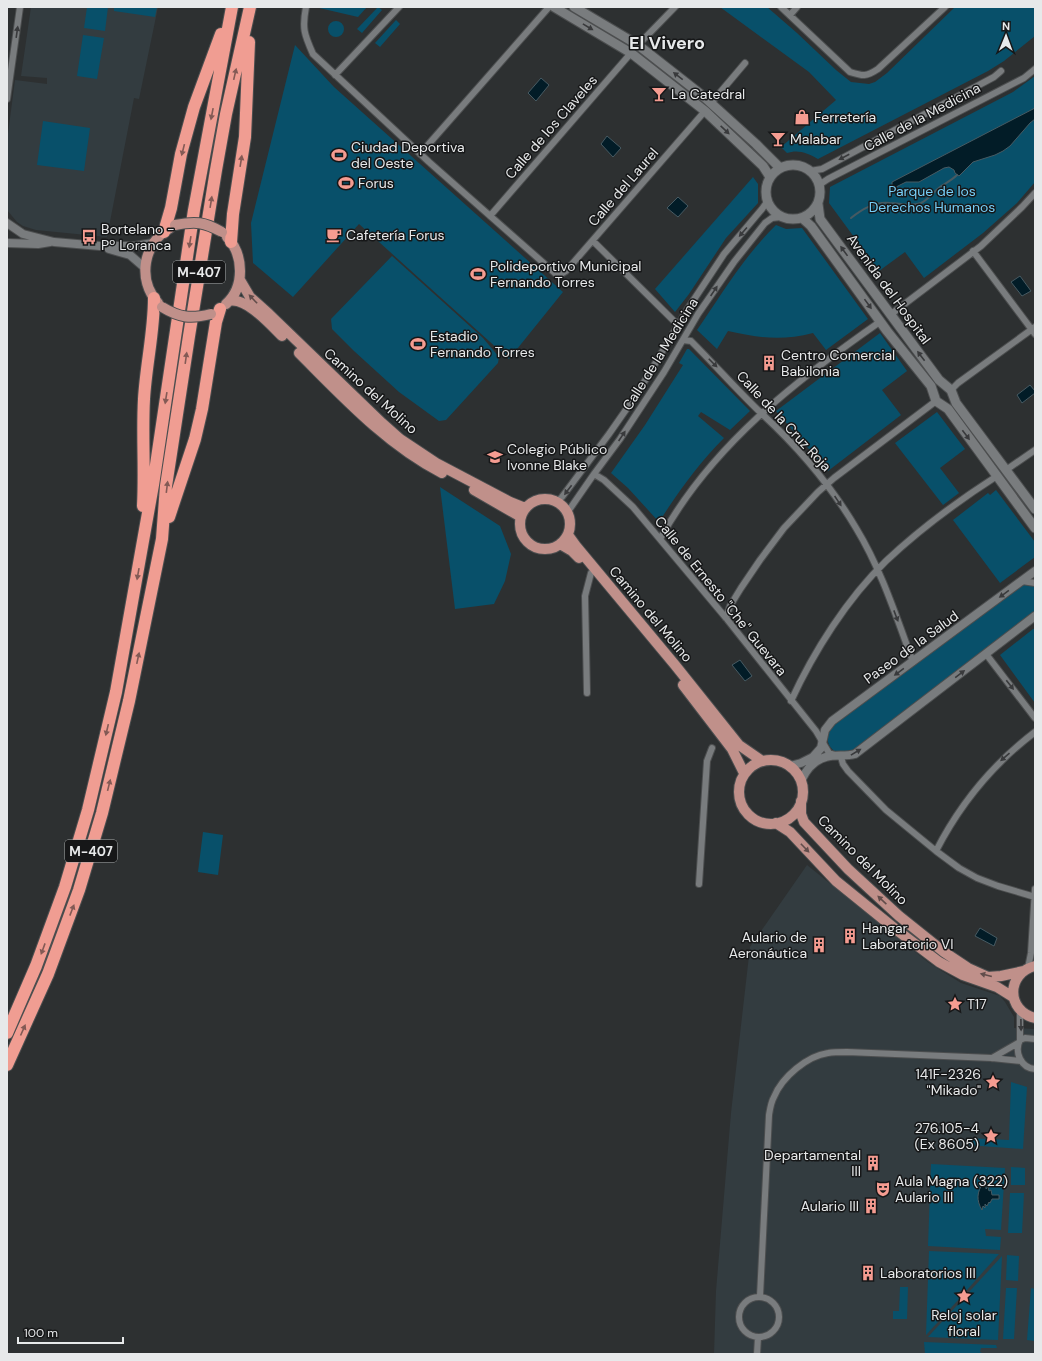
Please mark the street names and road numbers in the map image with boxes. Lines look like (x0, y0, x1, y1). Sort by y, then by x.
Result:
street label: Calle de los Claveles (501, 71, 601, 183)
street label: Calle de la Medicina (861, 79, 983, 155)
street label: Calle del Laurel (584, 144, 662, 230)
street label: Avenida del Hospital (843, 230, 935, 348)
road number: M-407 (173, 261, 225, 283)
street label: Calle de la Medicina (618, 294, 702, 414)
street label: Camino del Molino (320, 344, 422, 438)
street label: Calle de la Cruz Roja (733, 367, 835, 475)
street label: Calle de Ernesto "Che" Guevara (651, 513, 791, 679)
street label: Camino del Molino (606, 562, 696, 666)
street label: Paseo de la Salud (860, 607, 962, 687)
street label: Camino del Molino (814, 811, 912, 909)
road number: M-407 (65, 840, 117, 862)

